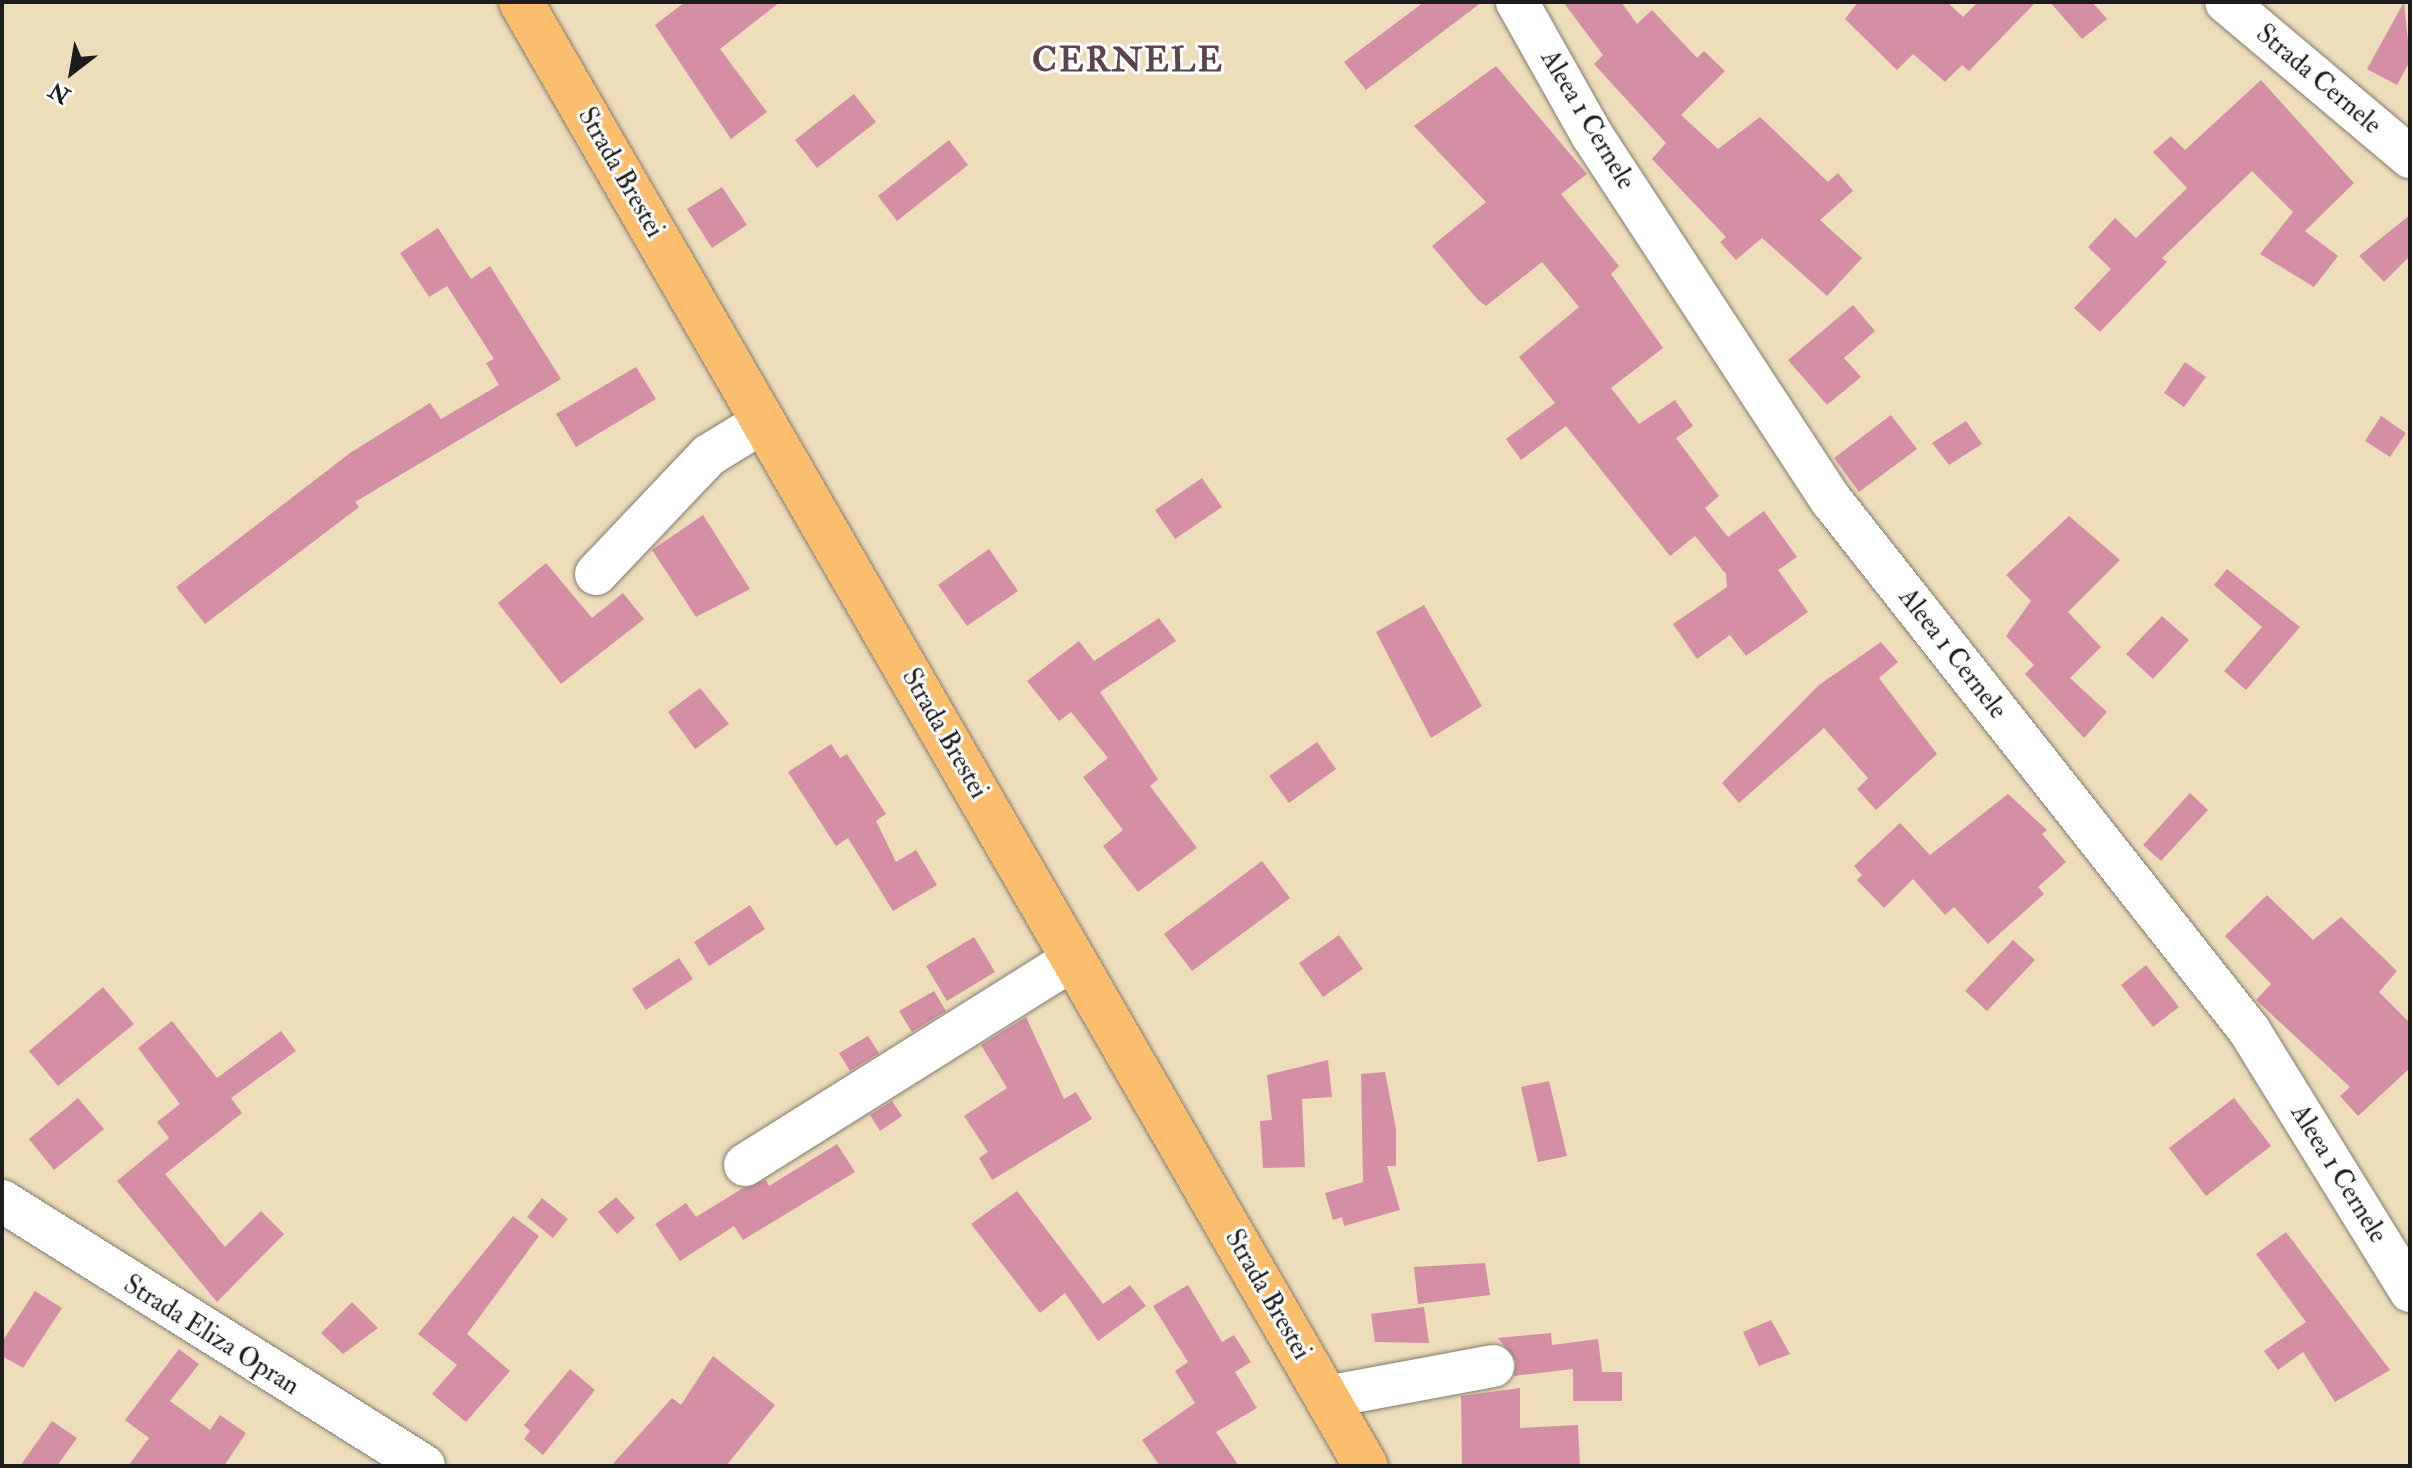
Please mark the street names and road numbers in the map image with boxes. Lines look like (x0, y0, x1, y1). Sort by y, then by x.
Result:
street label: Strada Cernele (2249, 19, 2387, 141)
street label: Aleea 1 Cernele (1533, 45, 1641, 195)
street label: Strada Brestei (570, 103, 670, 243)
street label: Aleea 1 Cernele (1891, 583, 2013, 725)
street label: Strada Brestei (894, 664, 994, 804)
street label: Aleea 1 Cernele (2283, 1099, 2393, 1249)
street label: Strada Brestei (1217, 1225, 1317, 1365)
street label: Strada Eliza Opran (117, 1269, 305, 1403)

